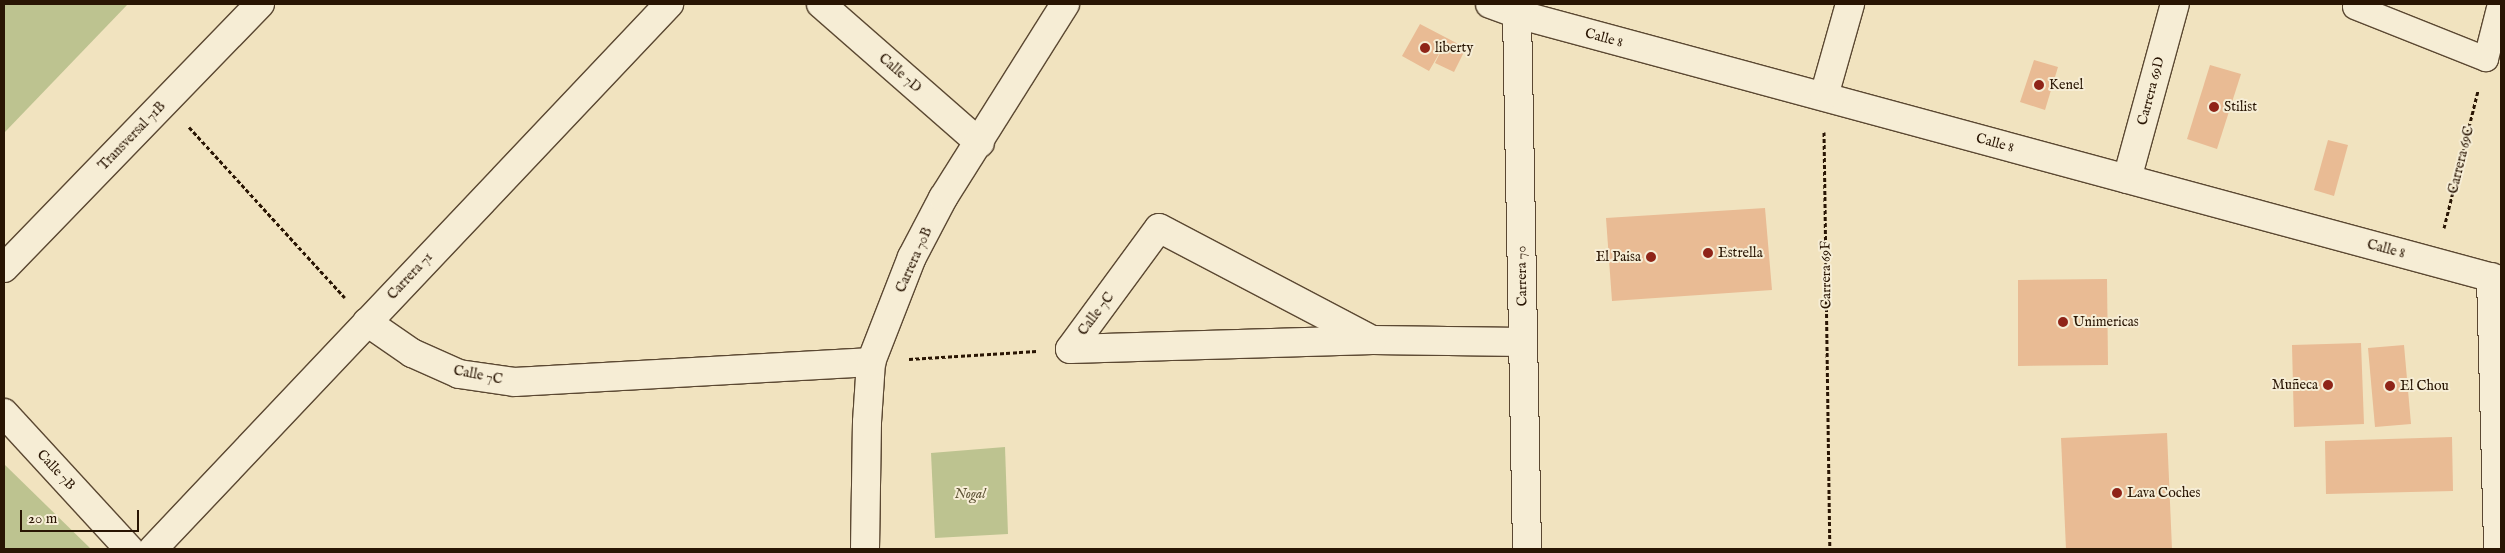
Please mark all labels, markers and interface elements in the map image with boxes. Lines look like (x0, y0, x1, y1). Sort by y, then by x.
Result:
street label: Calle 8 (1583, 25, 1625, 51)
place label: liberty (1435, 40, 1473, 56)
marker: liberty (1419, 42, 1431, 54)
street label: Calle 7D (875, 50, 925, 96)
street label: Carrera 69D (2134, 55, 2168, 127)
place label: Kenel (2049, 77, 2083, 93)
marker: Kenel (2033, 79, 2045, 91)
street label: Transversal 71B (95, 98, 169, 174)
place label: Stilist (2224, 99, 2257, 115)
marker: Stilist (2208, 101, 2220, 113)
street label: Carrera 69C (2444, 124, 2478, 196)
street label: Calle 8 (1974, 130, 2016, 156)
street label: Carrera 70B (892, 225, 936, 295)
street label: Calle 8 (2365, 236, 2407, 262)
street label: Carrera 69F (1817, 241, 1835, 309)
place label: Estrella (1718, 245, 1763, 261)
street label: Carrera 70 (1513, 246, 1531, 306)
marker: Estrella (1702, 247, 1714, 259)
street label: Carrera 71 (384, 249, 436, 303)
place label: El Paisa (1596, 249, 1641, 265)
marker: El Paisa (1645, 251, 1657, 263)
street label: Calle 7C (1074, 289, 1118, 339)
place label: Unimericas (2073, 314, 2139, 330)
marker: Unimericas (2057, 316, 2069, 328)
street label: Calle 7C (452, 362, 504, 388)
place label: Muñeca (2272, 377, 2318, 393)
place label: El Chou (2400, 378, 2449, 394)
marker: Muñeca (2322, 379, 2334, 391)
marker: El Chou (2384, 380, 2396, 392)
street label: Calle 7B (33, 446, 79, 494)
place label: Lava Coches (2127, 485, 2200, 501)
park label: Nogal (954, 486, 986, 502)
marker: Lava Coches (2111, 487, 2123, 499)
scale bar (22, 500, 141, 532)
text: 20 m (28, 509, 57, 528)

